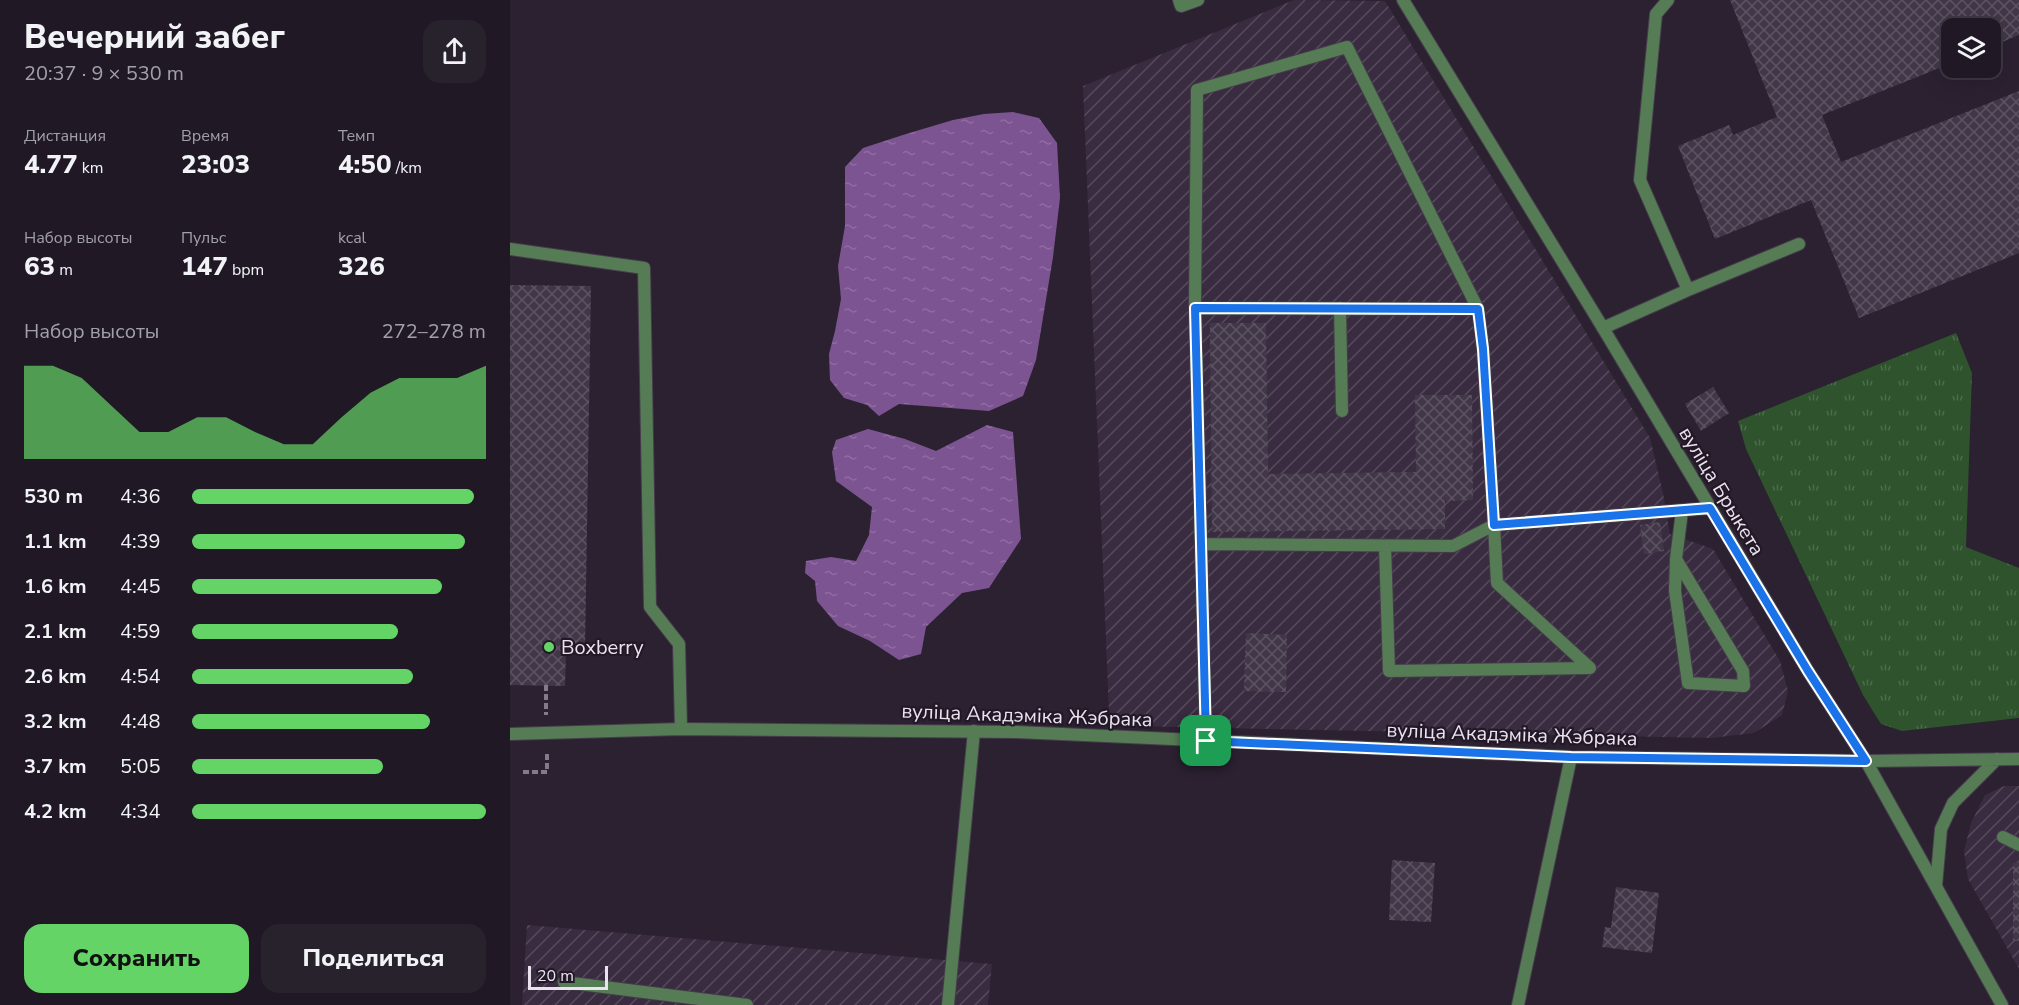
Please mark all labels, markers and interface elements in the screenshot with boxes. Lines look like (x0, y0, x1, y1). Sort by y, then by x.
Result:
text: Вечерний забег (24, 15, 285, 60)
map controls (1941, 18, 2001, 78)
button: layers (1941, 18, 2001, 78)
button: share (423, 20, 486, 83)
text: 20:37 · 9 × 530 m (24, 60, 184, 87)
text: Дистанция (24, 125, 106, 147)
text: Время (181, 125, 229, 147)
text: Темп (338, 125, 375, 147)
text: 4.77 (24, 147, 78, 182)
text: 23:03 (181, 147, 250, 182)
text: 4:50 (338, 147, 392, 182)
text: km (78, 157, 103, 179)
text: /km (392, 157, 422, 179)
text: Набор высоты (24, 227, 132, 249)
text: Пульс (181, 227, 226, 249)
text: kcal (338, 227, 366, 249)
text: 63 (24, 249, 55, 284)
text: 147 (181, 249, 228, 284)
text: 326 (338, 249, 385, 284)
text: m (55, 259, 73, 281)
text: bpm (228, 259, 264, 281)
text: Набор высоты (24, 318, 159, 345)
text: 272–278 m (382, 318, 486, 345)
street label: вуліца Брыкета (1672, 422, 1771, 561)
text: 530 m (24, 483, 83, 510)
text: 4:36 (120, 483, 161, 510)
text: 1.1 km (24, 528, 87, 555)
text: 4:39 (120, 528, 161, 555)
text: 1.6 km (24, 573, 87, 600)
text: 4:45 (120, 573, 161, 600)
text: 2.1 km (24, 618, 87, 645)
text: 4:59 (120, 618, 161, 645)
place label: Boxberry (561, 634, 644, 661)
marker: Boxberry (542, 640, 556, 654)
text: 2.6 km (24, 663, 87, 690)
text: 4:54 (120, 663, 161, 690)
street label: вуліца Акадэміка Жэбрака (901, 698, 1153, 733)
text: 3.2 km (24, 708, 87, 735)
text: 4:48 (120, 708, 161, 735)
pin (1180, 715, 1231, 766)
street label: вуліца Акадэміка Жэбрака (1386, 717, 1638, 752)
icon: arrive (1189, 724, 1222, 757)
text: 3.7 km (24, 753, 87, 780)
text: 5:05 (120, 753, 161, 780)
text: 4.2 km (24, 798, 87, 825)
text: 4:34 (120, 798, 161, 825)
button: Сохранить (24, 924, 249, 993)
button: Поделиться (261, 924, 486, 993)
scale bar (528, 963, 608, 990)
text: 20 m (537, 965, 574, 987)

